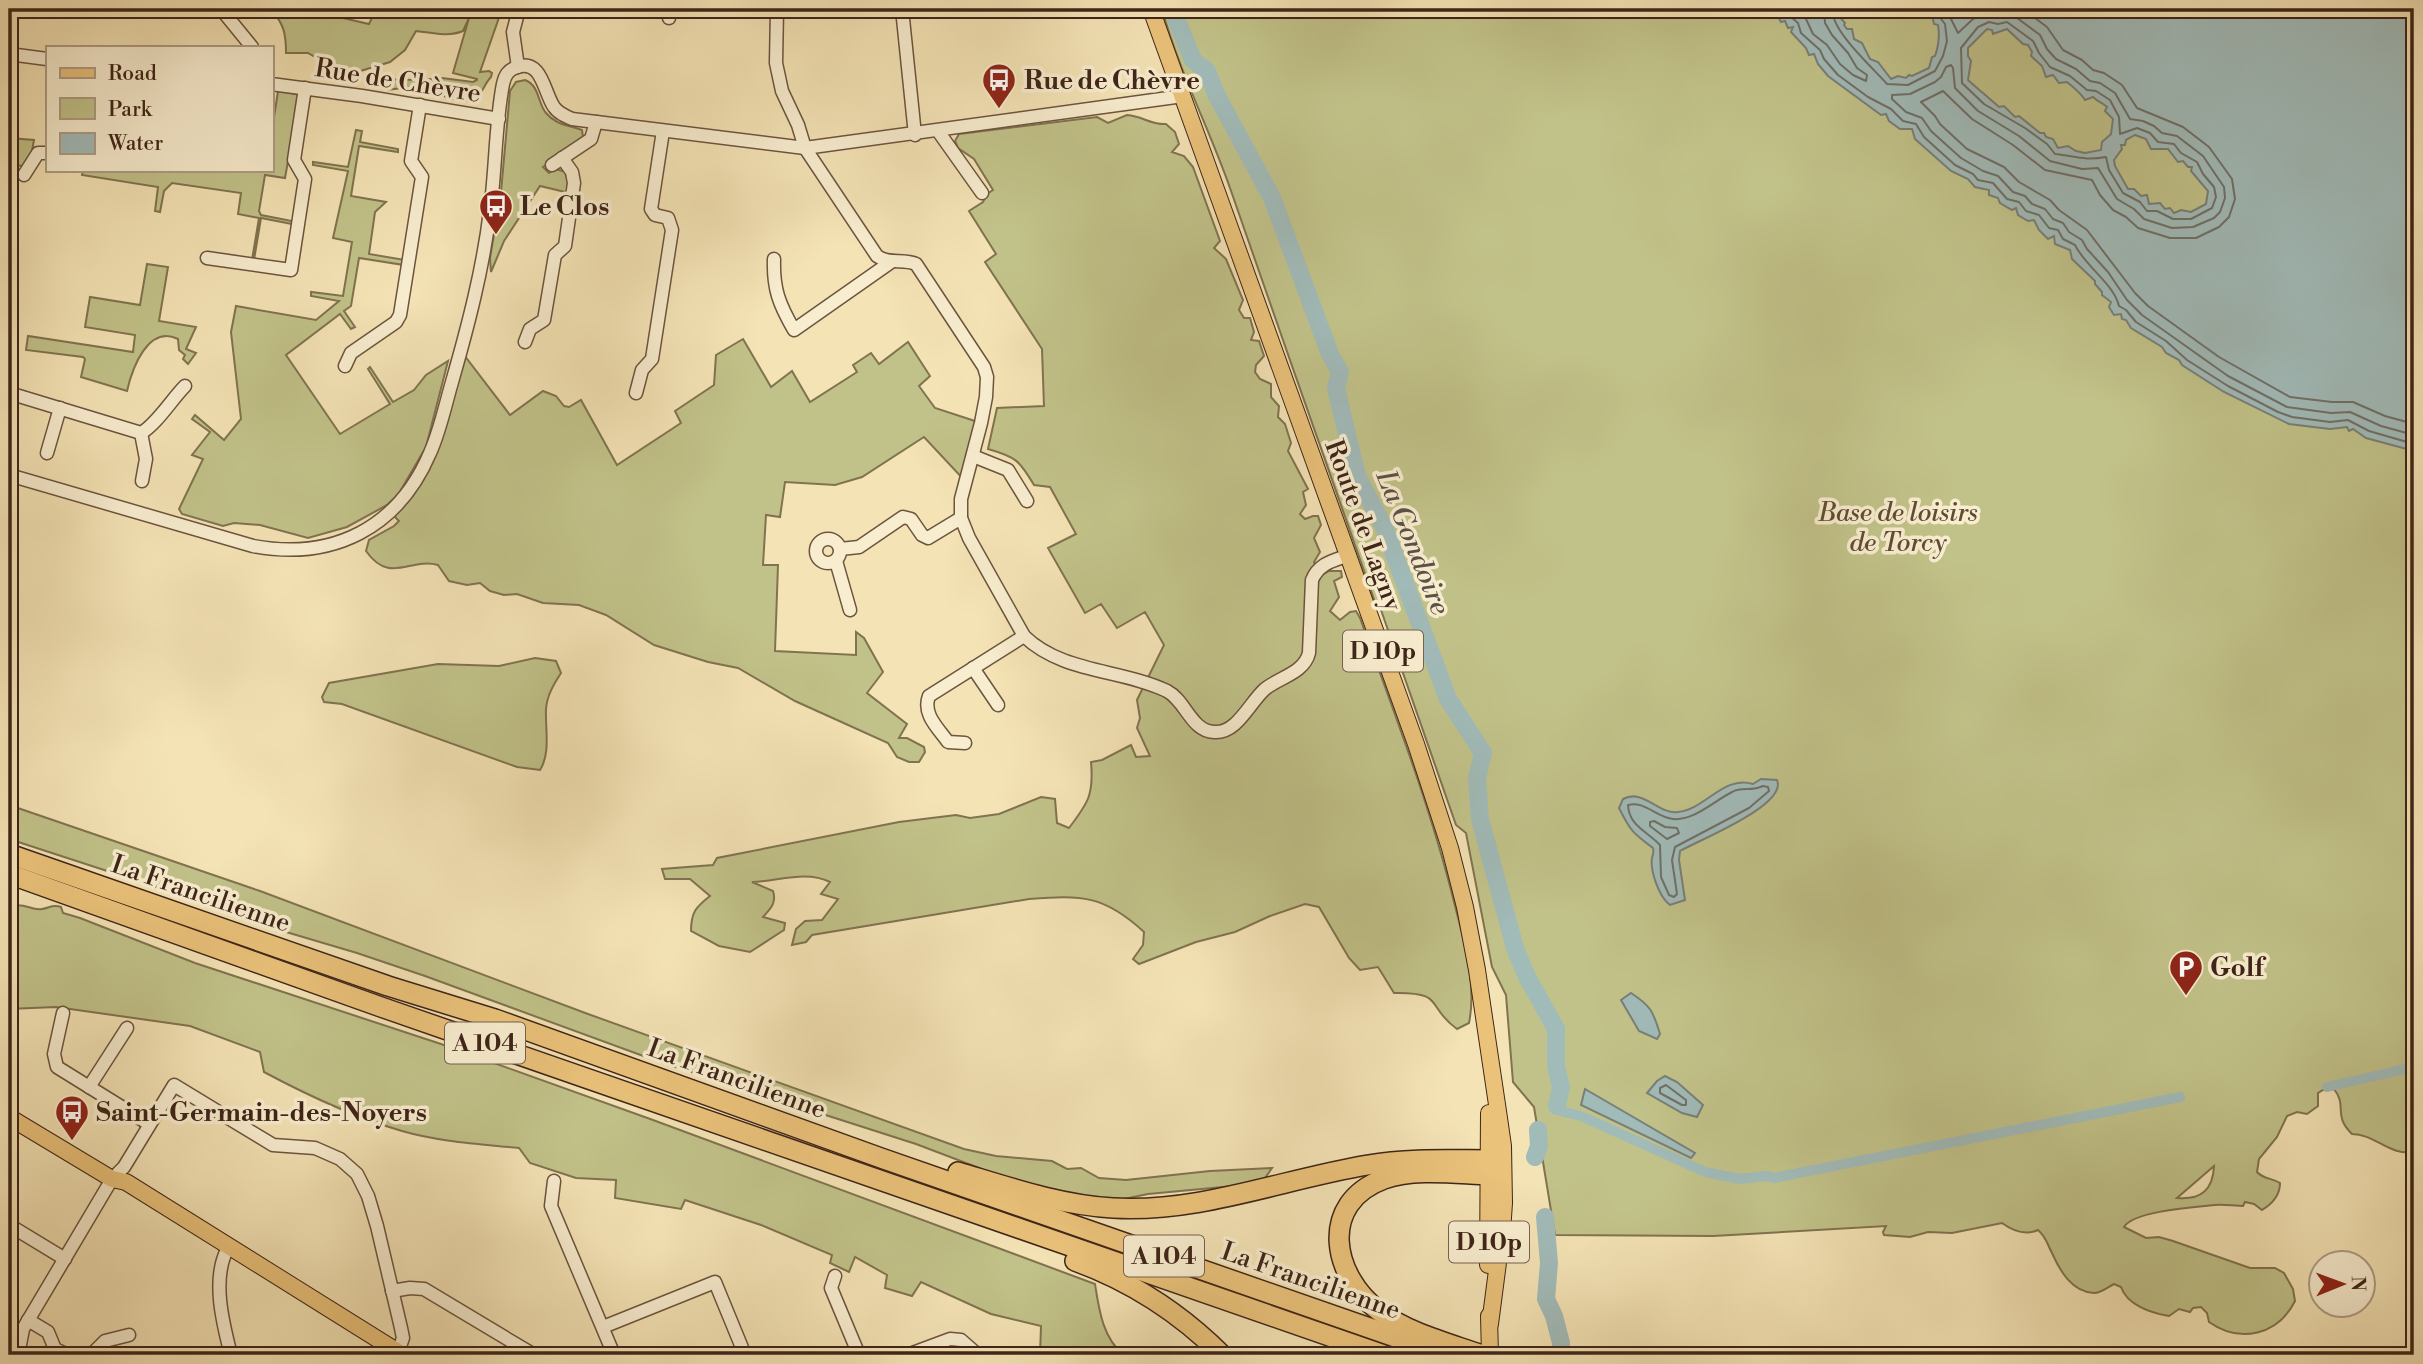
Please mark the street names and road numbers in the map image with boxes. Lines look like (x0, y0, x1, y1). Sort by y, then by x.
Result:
street label: Rue de Chèvre (312, 52, 483, 110)
street label: Route de Lagny (1317, 435, 1409, 616)
road number: D 10p (1343, 630, 1423, 672)
street label: La Francilienne (107, 848, 295, 940)
road number: A 104 (445, 1023, 525, 1064)
street label: La Francilienne (643, 1032, 830, 1126)
road number: D 10p (1449, 1222, 1529, 1262)
street label: La Francilienne (1217, 1235, 1405, 1327)
road number: A 104 (1124, 1236, 1204, 1276)

